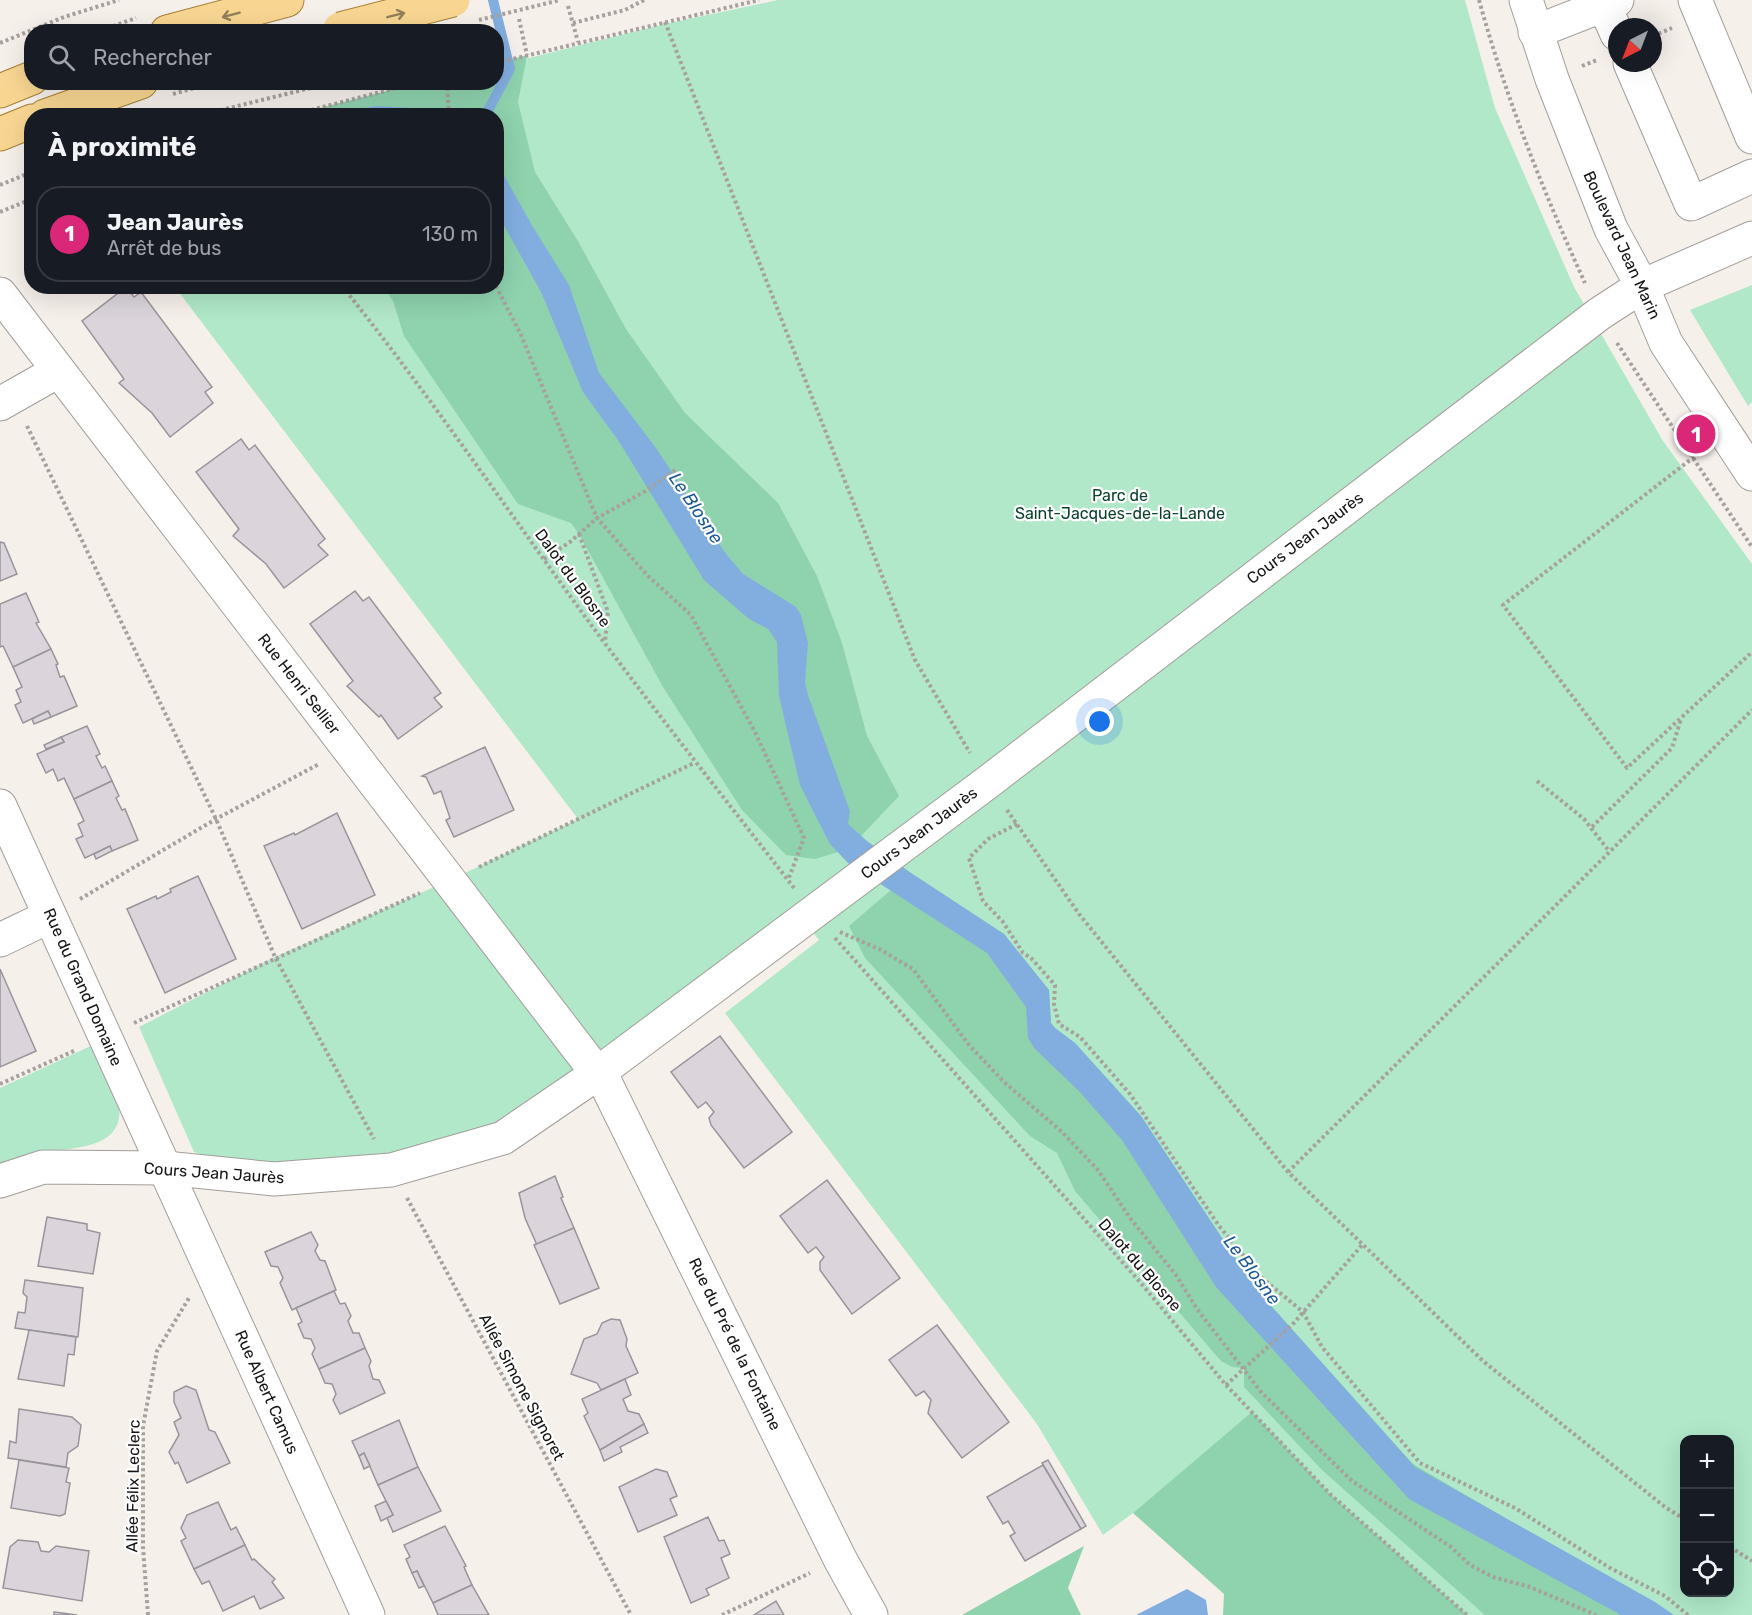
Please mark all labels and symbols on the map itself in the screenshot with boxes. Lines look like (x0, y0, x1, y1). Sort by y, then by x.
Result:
one-way arrow (387, 8, 406, 20)
one-way arrow (221, 10, 240, 21)
north arrow (1608, 18, 1662, 72)
street label: Boulevard Jean Marin (1579, 168, 1665, 322)
pin: 1 (1676, 412, 1716, 456)
water label: Le Blosne (664, 468, 728, 548)
park label: Parc de Saint-Jacques-de-la-Lande (1015, 486, 1225, 523)
street label: Cours Jean Jaurès (1243, 488, 1367, 588)
street label: Dalot du Blosne (531, 525, 615, 631)
street label: Rue Henri Sellier (254, 630, 344, 738)
your location (1085, 707, 1114, 736)
street label: Cours Jean Jaurès (857, 783, 981, 883)
street label: Rue du Grand Domaine (40, 905, 126, 1069)
street label: Cours Jean Jaurès (143, 1159, 285, 1187)
street label: Dalot du Blosne (1095, 1215, 1185, 1315)
water label: Le Blosne (1219, 1231, 1285, 1309)
street label: Rue du Pré de la Fontaine (685, 1255, 785, 1433)
street label: Allée Simone Signoret (475, 1310, 569, 1464)
street label: Rue Albert Camus (231, 1327, 303, 1457)
street label: Allée Félix Leclerc (122, 1419, 144, 1553)

